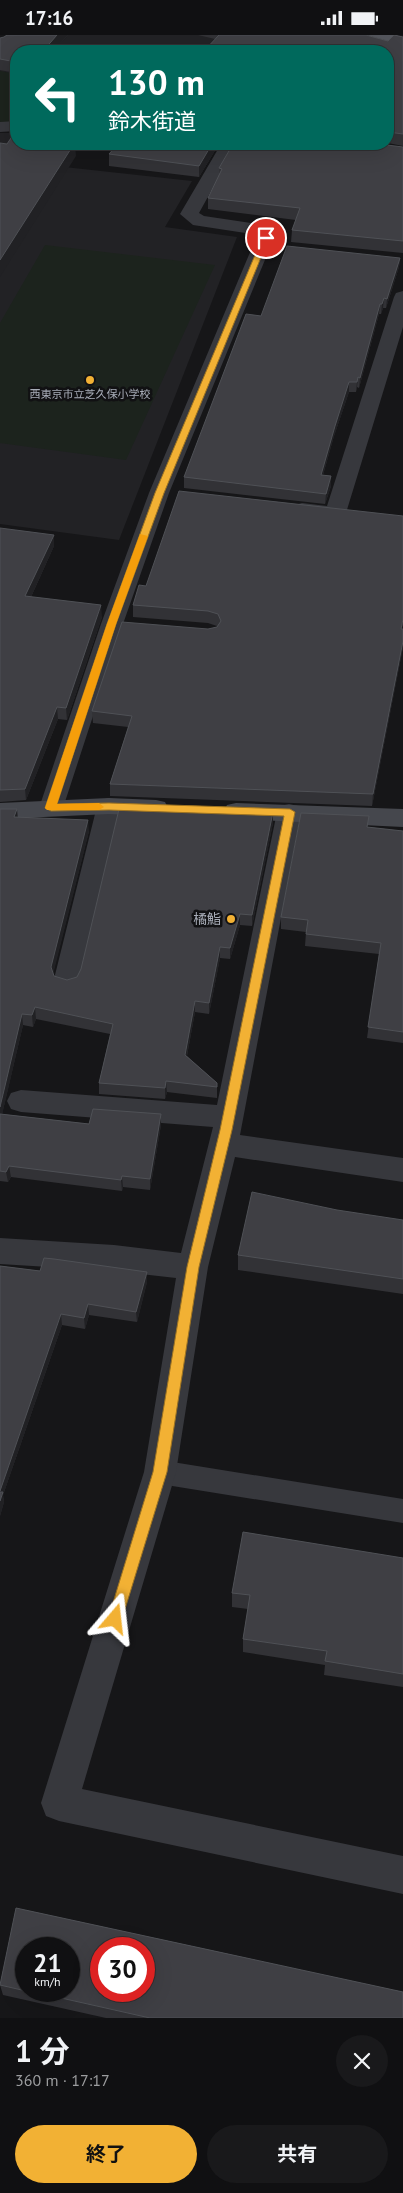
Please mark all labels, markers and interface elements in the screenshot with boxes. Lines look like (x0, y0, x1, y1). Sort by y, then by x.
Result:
text: 17:16 (25, 6, 73, 30)
text: 130 m (108, 59, 205, 105)
icon: left (25, 65, 90, 130)
text: 鈴木街道 (108, 107, 196, 135)
pin (245, 217, 287, 259)
icon: arrive (252, 224, 280, 252)
marker: 西東京市立芝久保小学校 (84, 374, 96, 386)
place label: 西東京市立芝久保小学校 (30, 387, 151, 401)
place label: 橘鮨 (193, 910, 221, 928)
marker: 橘鮨 (225, 913, 237, 925)
position arrow (88, 1592, 140, 1644)
speed limit sign: 30 (90, 1937, 155, 2002)
text: 21 (33, 1947, 62, 1979)
text: km/h (34, 1974, 61, 1989)
text: 1 分 (15, 2031, 70, 2070)
button: close (336, 2035, 388, 2087)
text: 360 m · 17:17 (15, 2070, 110, 2090)
button: 終了 (15, 2125, 197, 2183)
button: 共有 (207, 2125, 388, 2183)

